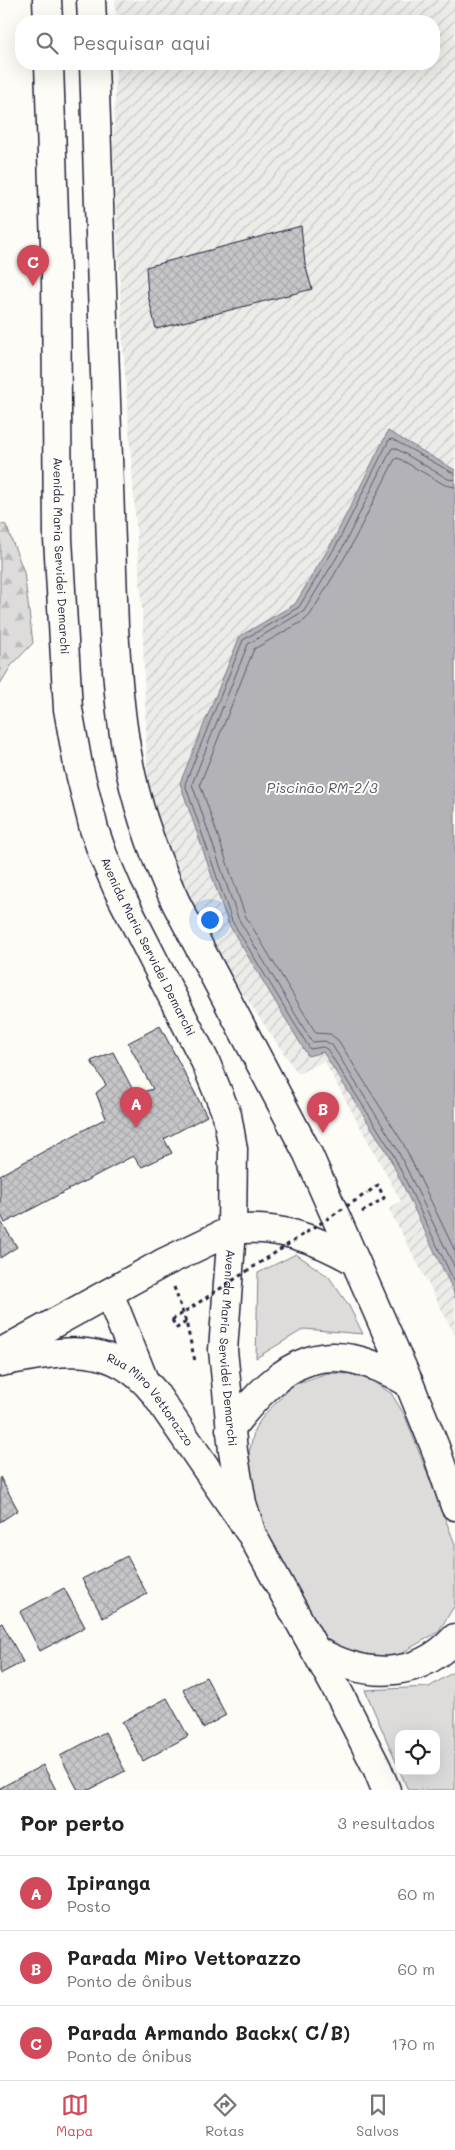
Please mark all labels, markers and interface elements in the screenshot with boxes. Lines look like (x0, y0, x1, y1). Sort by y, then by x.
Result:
search box (15, 15, 440, 70)
icon: search (33, 29, 61, 57)
text: Pesquisar aqui (73, 30, 211, 55)
pin: C (17, 245, 49, 286)
street label: Avenida Maria Servidei Demarchi (50, 457, 74, 655)
water label: Piscinão RM-2/3 (267, 778, 378, 797)
street label: Avenida Maria Servidei Demarchi (98, 855, 200, 1038)
your location (197, 907, 223, 933)
pin: A (120, 1087, 152, 1128)
pin: B (307, 1092, 339, 1133)
street label: Avenida Maria Servidei Demarchi (216, 1249, 241, 1447)
street label: Rua Miro Vettorazzo (105, 1349, 197, 1449)
map controls (395, 1730, 440, 1775)
button: locate (395, 1730, 440, 1775)
text: Por perto (20, 1809, 124, 1836)
text: 3 resultados (338, 1812, 435, 1833)
text: Ipiranga (67, 1870, 151, 1895)
text: A (30, 1883, 42, 1904)
text: 60 m (398, 1883, 435, 1904)
text: Posto (67, 1895, 111, 1916)
text: Parada Miro Vettorazzo (67, 1945, 301, 1970)
text: B (31, 1958, 41, 1979)
text: 60 m (398, 1958, 435, 1979)
text: Ponto de ônibus (67, 1970, 192, 1991)
text: Parada Armando Backx( C/B) (67, 2020, 350, 2045)
text: C (30, 2033, 42, 2054)
text: 170 m (391, 2033, 435, 2054)
text: Ponto de ônibus (67, 2045, 192, 2066)
tab: Mapa (56, 2091, 93, 2140)
tab: Rotas (205, 2091, 244, 2140)
tab: Salvos (356, 2091, 399, 2140)

